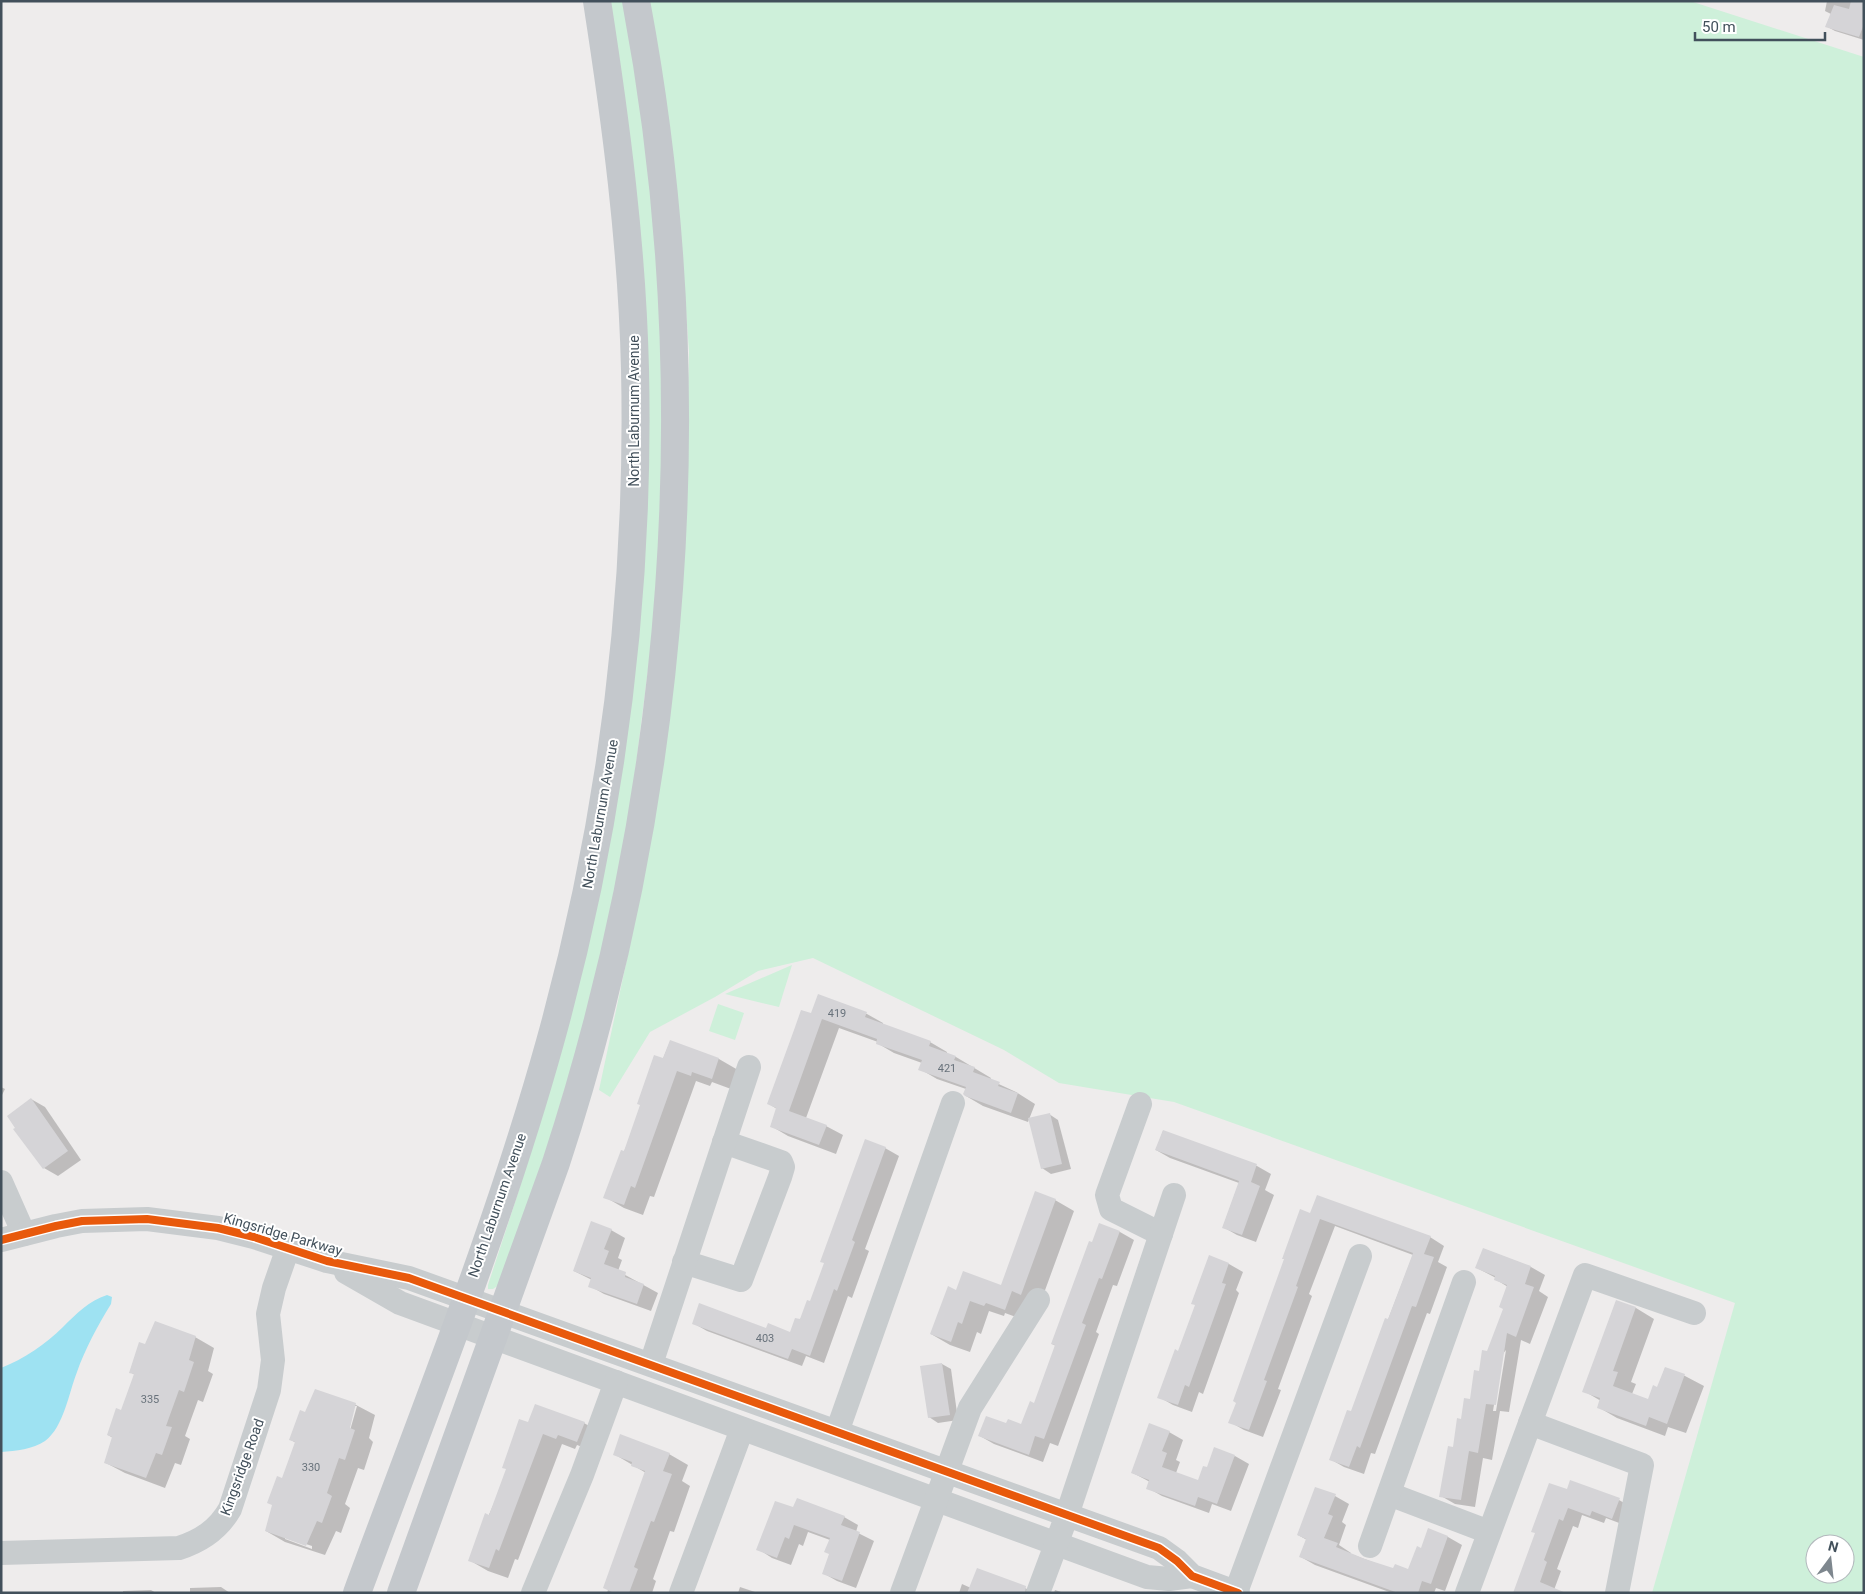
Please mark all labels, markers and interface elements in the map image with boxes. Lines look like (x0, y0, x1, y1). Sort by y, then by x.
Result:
scale bar (1695, 10, 1825, 42)
text: 50 m (1702, 18, 1736, 36)
street label: North Laburnum Avenue (626, 335, 642, 487)
street label: North Laburnum Avenue (579, 738, 621, 890)
house number: 419 (828, 1007, 846, 1020)
house number: 421 (938, 1062, 956, 1075)
street label: North Laburnum Avenue (465, 1131, 529, 1279)
street label: Kingsridge Parkway (222, 1209, 345, 1259)
house number: 403 (756, 1332, 774, 1345)
house number: 335 (141, 1393, 159, 1406)
street label: Kingsridge Road (217, 1416, 267, 1518)
house number: 330 (302, 1461, 320, 1474)
north arrow (1805, 1534, 1855, 1584)
text: N (1827, 1537, 1840, 1555)

